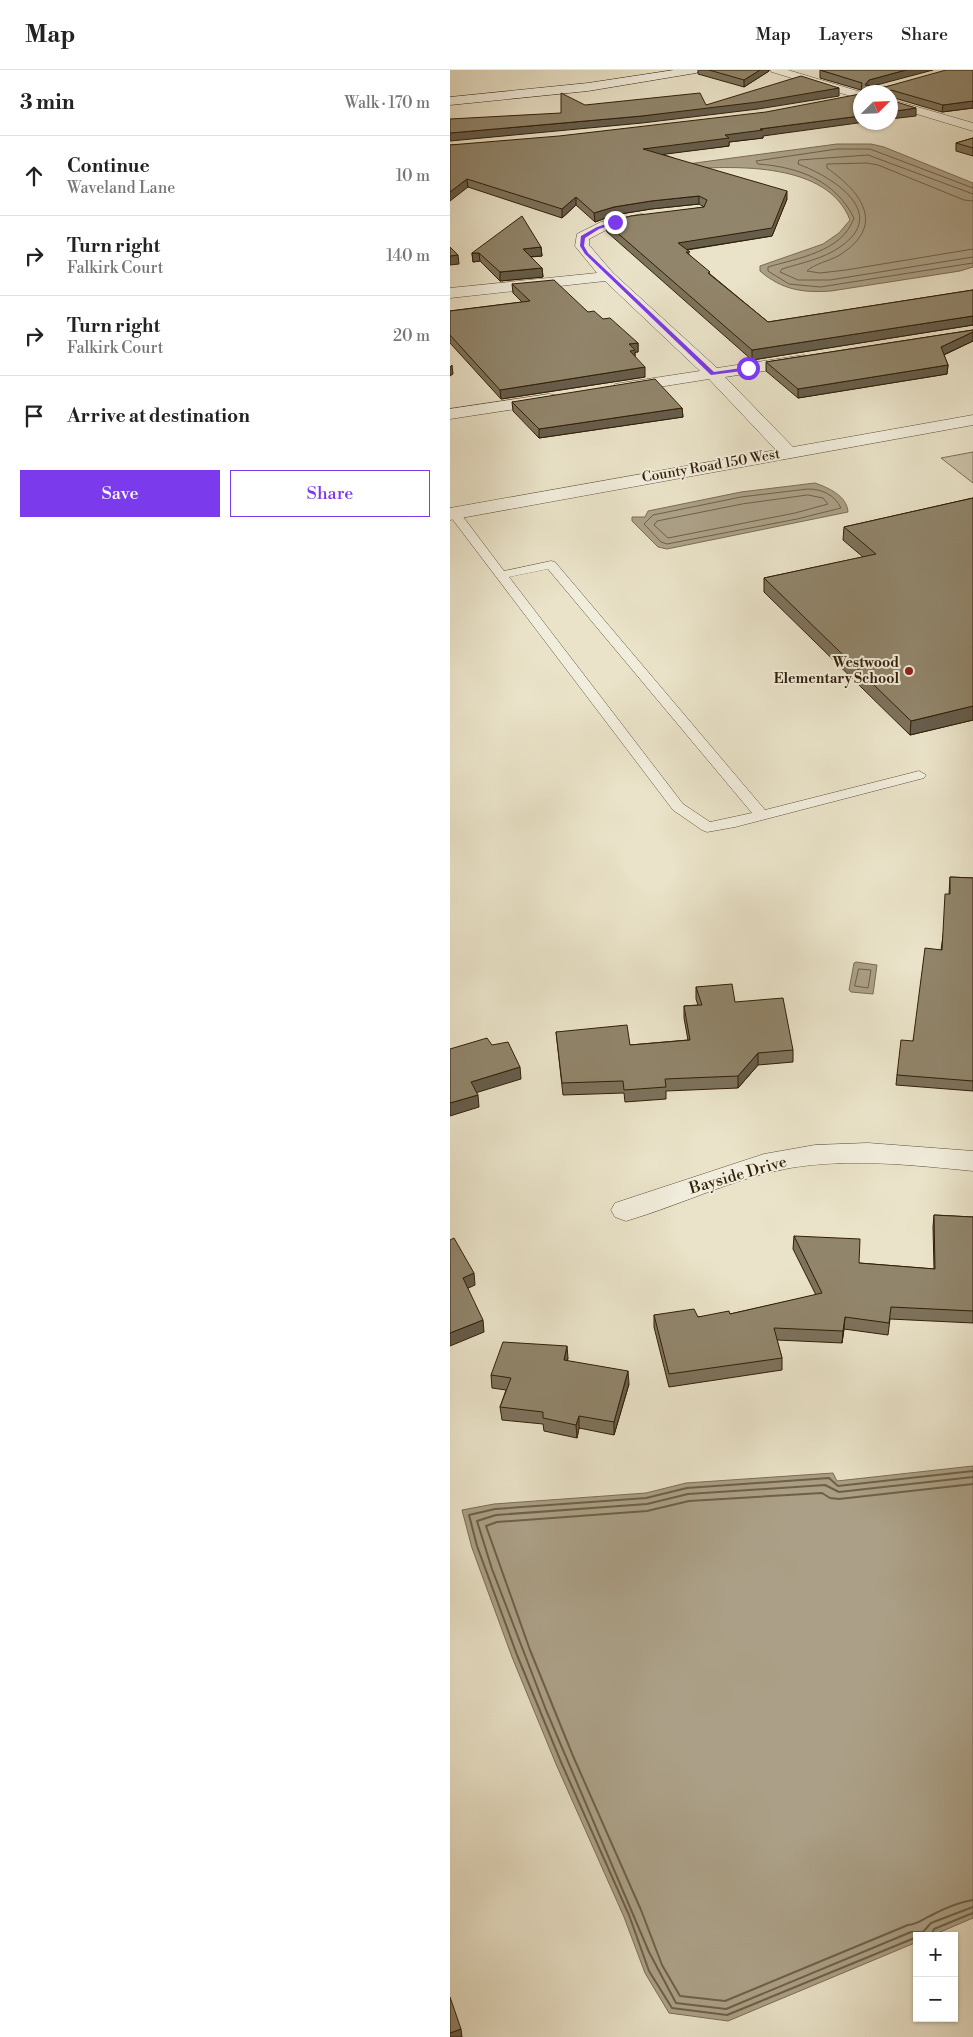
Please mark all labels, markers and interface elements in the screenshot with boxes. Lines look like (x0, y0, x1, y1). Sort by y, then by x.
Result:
text: Map (25, 20, 75, 50)
text: Map (756, 23, 791, 46)
text: Layers (819, 23, 873, 46)
text: Share (901, 23, 948, 46)
north arrow (853, 85, 898, 130)
text: 3 min (20, 90, 75, 116)
text: Walk · 170 m (344, 93, 430, 113)
text: Continue (67, 154, 150, 178)
icon: ahead (20, 162, 48, 190)
text: 10 m (396, 166, 430, 186)
text: Waveland Lane (67, 178, 175, 198)
route end (604, 211, 627, 234)
text: Turn right (67, 234, 160, 258)
icon: right (20, 242, 48, 270)
text: 140 m (386, 246, 430, 266)
text: Falkirk Court (67, 258, 163, 278)
text: Turn right (67, 314, 160, 338)
icon: right (20, 322, 48, 350)
text: 20 m (393, 326, 430, 346)
text: Falkirk Court (67, 338, 163, 358)
route start (737, 357, 760, 380)
icon: arrive (20, 402, 48, 430)
text: Arrive at destination (67, 404, 250, 428)
street label: County Road 150 West (641, 445, 781, 487)
button: Save (20, 470, 220, 517)
button: Share (230, 470, 430, 517)
place label: Westwood Elementary School (774, 654, 899, 688)
marker: Westwood Elementary School (903, 665, 915, 677)
street label: Bayside Drive (686, 1152, 789, 1199)
map controls (913, 1932, 958, 2022)
button: + (913, 1932, 958, 1977)
button: − (913, 1977, 958, 2022)

